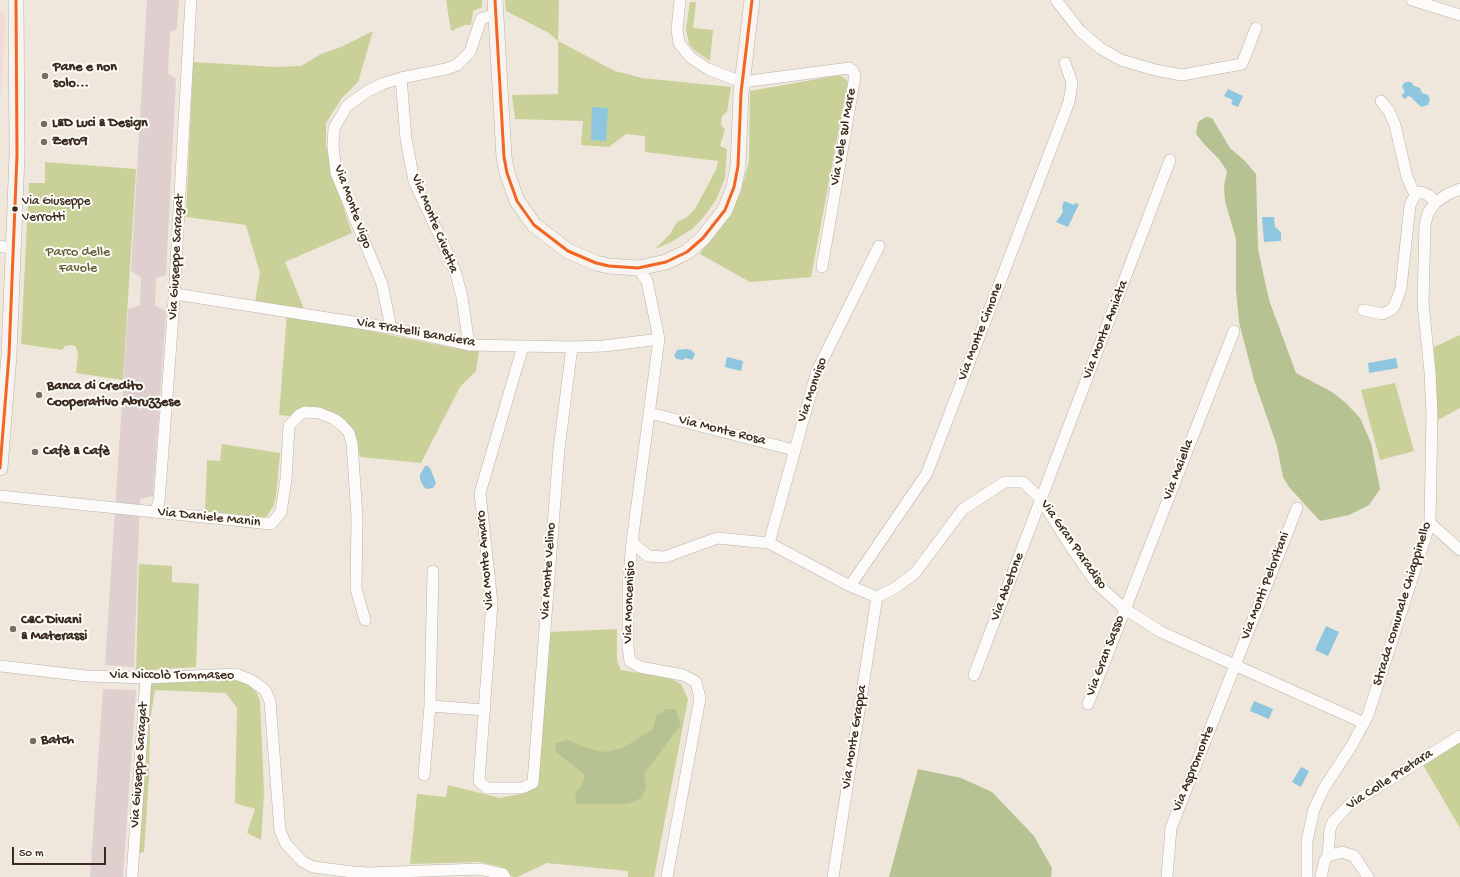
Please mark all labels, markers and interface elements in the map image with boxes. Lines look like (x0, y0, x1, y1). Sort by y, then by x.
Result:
place label: Pane e non solo... (53, 60, 117, 92)
marker: Pane e non solo... (40, 71, 50, 81)
street label: Via Vele sul Mare (827, 87, 861, 187)
place label: L&D Luci & Design (52, 116, 148, 132)
marker: L&D Luci & Design (39, 119, 49, 129)
place label: Zero9 (52, 134, 88, 150)
marker: Zero9 (39, 137, 49, 147)
street label: Via Monte Vigo (329, 163, 375, 251)
street label: Via Monte Civetta (407, 172, 461, 276)
place label: Via Giuseppe Verrotti (22, 194, 90, 225)
street label: Via Giuseppe Saragat (165, 194, 189, 320)
marker: Via Giuseppe Verrotti (10, 204, 20, 214)
park label: Parco delle Favole (46, 245, 110, 278)
street label: Via Monte Amiata (1079, 278, 1133, 382)
street label: Via Monte Cimone (955, 281, 1007, 383)
street label: Via Fratelli Bandiera (355, 314, 477, 352)
street label: Via Monviso (794, 356, 832, 424)
place label: Banca di Credito Cooperativo Abruzzese (47, 379, 181, 412)
marker: Banca di Credito Cooperativo Abruzzese (34, 390, 44, 400)
street label: Via Monte Rosa (677, 412, 767, 450)
street label: Via Maiella (1160, 437, 1198, 503)
place label: Cafè & Cafè (43, 444, 110, 460)
marker: Cafè & Cafè (30, 447, 40, 457)
street label: Via Gran Paradiso (1036, 497, 1110, 593)
street label: Via Daniele Manin (157, 504, 261, 532)
street label: Via Monte Amaro (473, 509, 499, 611)
street label: Strada comunale Chiappinello (1370, 520, 1436, 688)
street label: Via Monte Velino (537, 522, 561, 620)
street label: Via Monti Peloritani (1238, 530, 1294, 642)
street label: Via Abetone (987, 551, 1029, 623)
street label: Via Moncenisio (620, 560, 640, 644)
place label: C&C Divani & Materassi (21, 613, 87, 646)
street label: Via Gran Sasso (1083, 613, 1129, 699)
marker: C&C Divani & Materassi (8, 624, 18, 634)
street label: Via Niccolò Tommaseo (110, 668, 234, 684)
street label: Via Monte Grappa (838, 684, 872, 790)
street label: Via Giuseppe Saragat (127, 702, 153, 828)
street label: Via Aspromonte (1169, 724, 1219, 814)
place label: Batch (41, 733, 74, 749)
marker: Batch (28, 736, 38, 746)
street label: Via Colle Pretara (1344, 746, 1436, 814)
scale bar (14, 839, 108, 865)
text: 50 m (19, 847, 44, 861)

